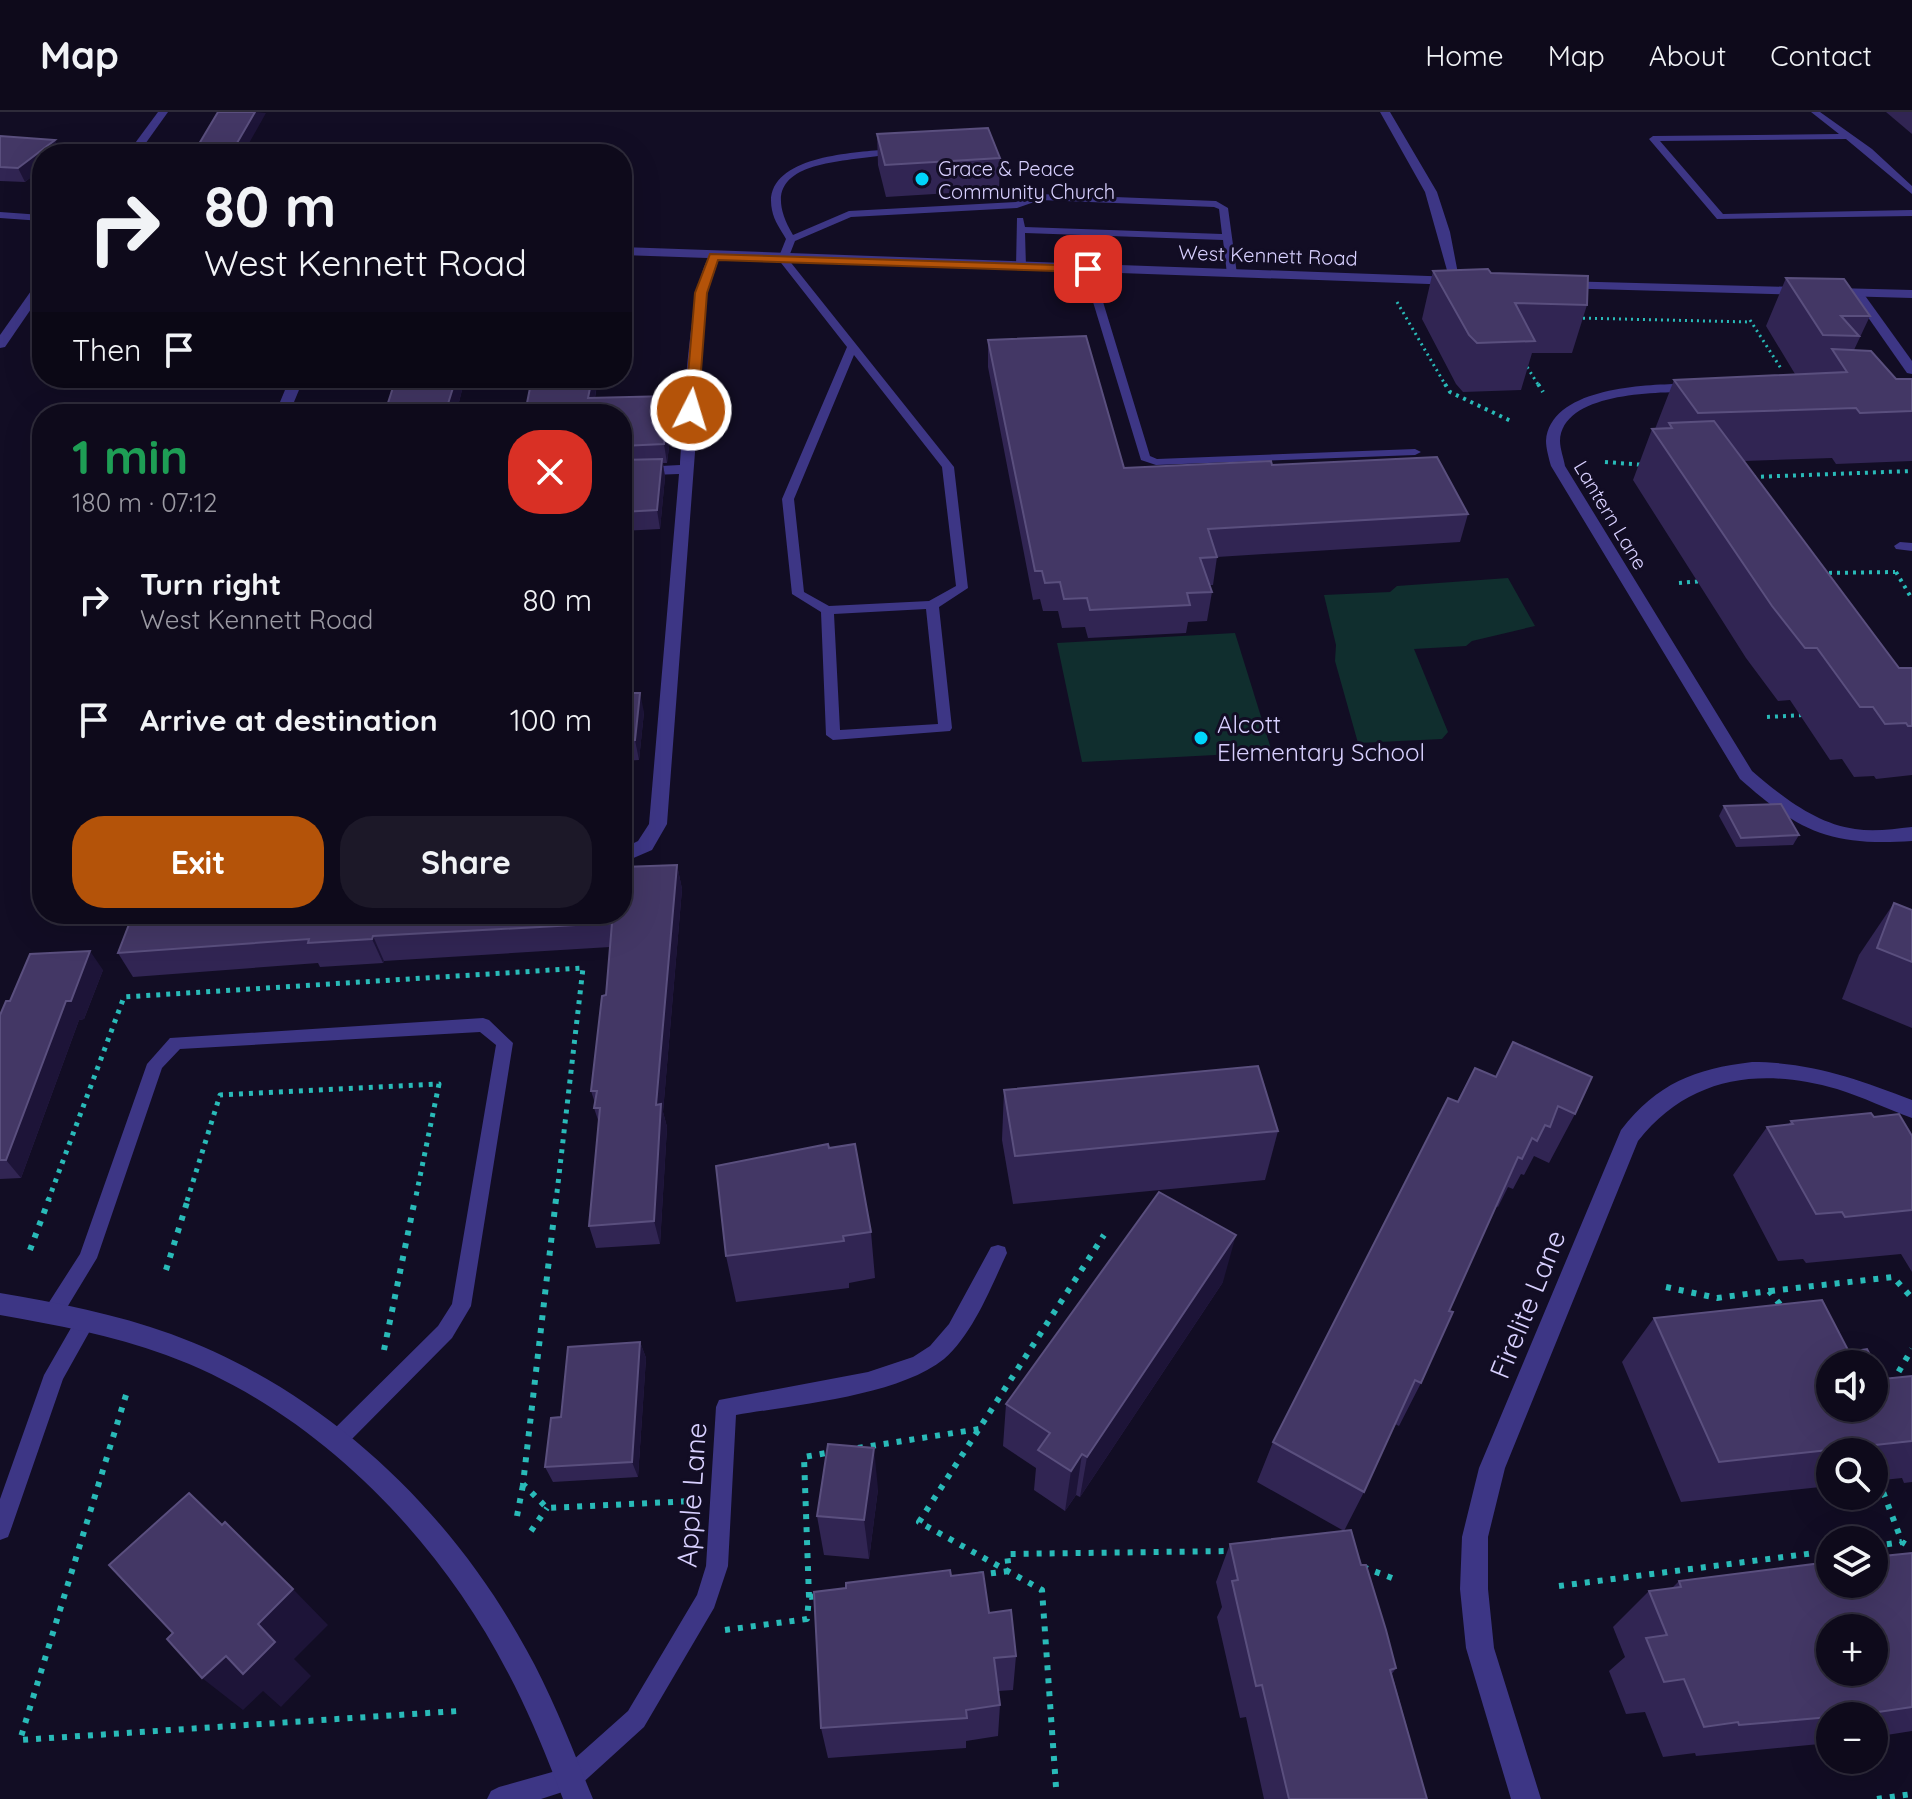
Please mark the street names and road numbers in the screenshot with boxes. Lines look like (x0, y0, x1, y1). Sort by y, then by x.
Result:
street label: West Kennett Road (1178, 239, 1358, 271)
street label: Lantern Lane (1569, 456, 1653, 574)
street label: Firelite Lane (1481, 1225, 1573, 1383)
street label: Apple Lane (668, 1421, 714, 1569)

